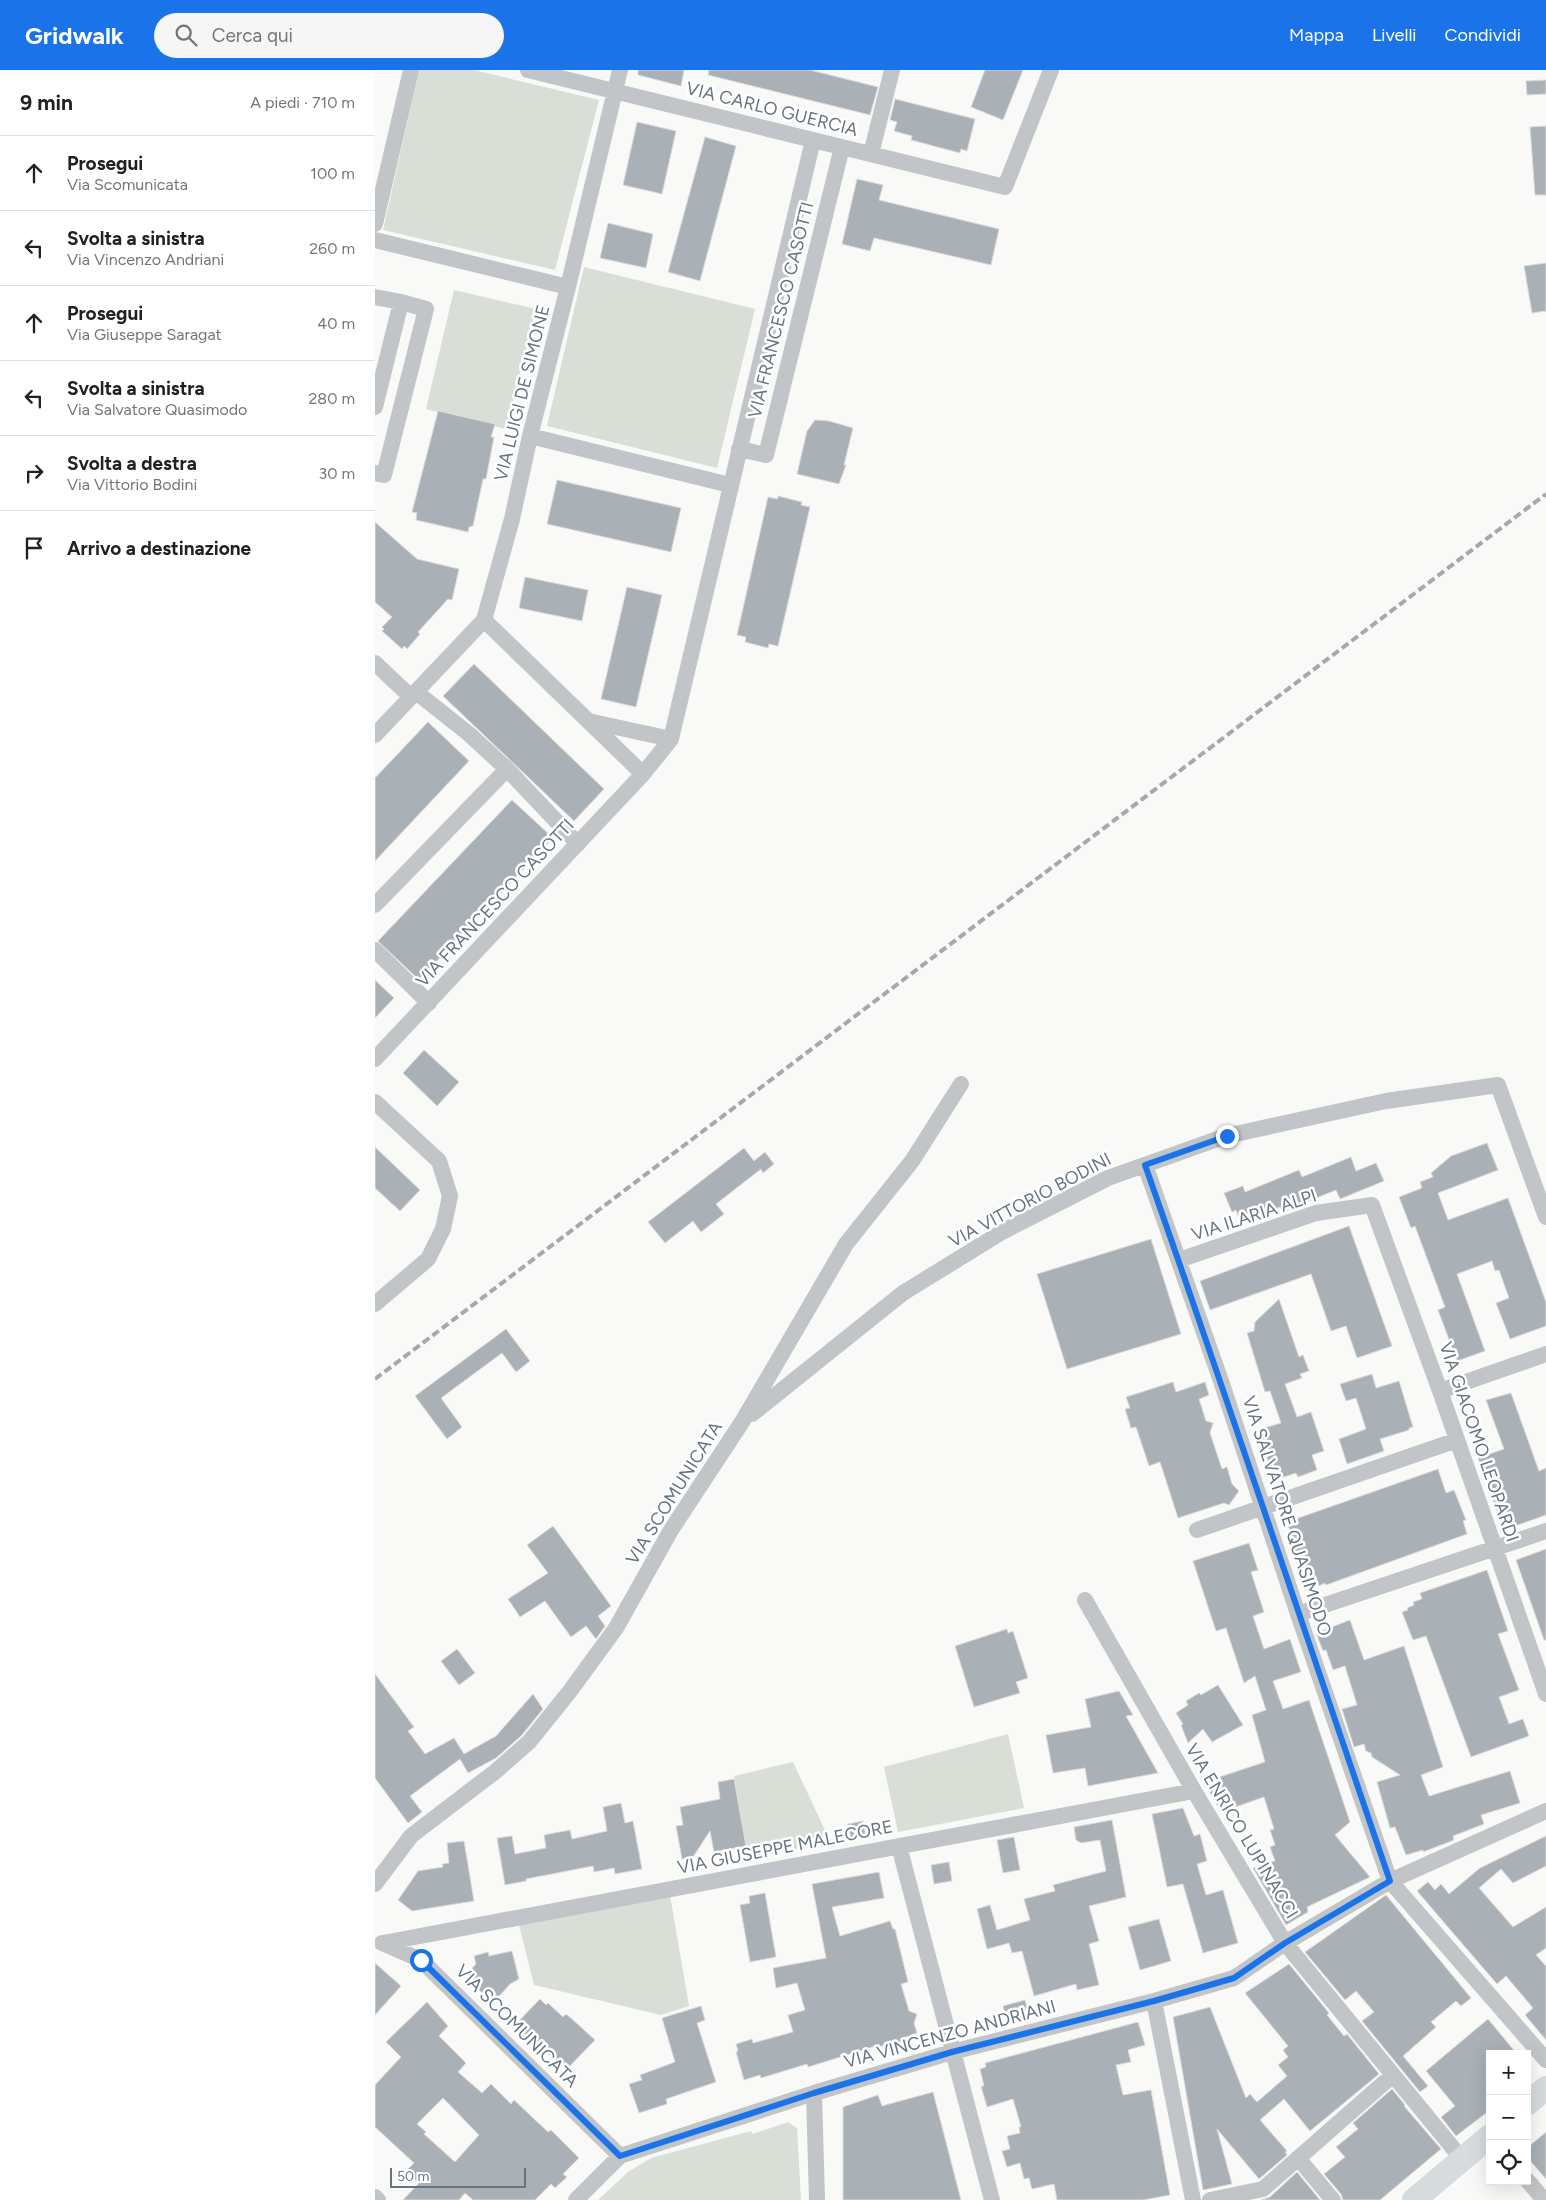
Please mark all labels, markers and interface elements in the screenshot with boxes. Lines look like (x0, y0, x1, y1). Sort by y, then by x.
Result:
search box (154, 13, 504, 58)
text: Gridwalk (25, 21, 124, 50)
icon: search (172, 21, 200, 49)
text: Cerca qui (212, 24, 293, 47)
text: Mappa (1289, 24, 1344, 46)
text: Livelli (1372, 24, 1417, 46)
text: Condividi (1445, 24, 1521, 46)
street label: VIA CARLO GUERCIA (684, 77, 860, 141)
text: 9 min (20, 90, 73, 115)
text: A piedi · 710 m (250, 93, 355, 112)
text: Prosegui (67, 152, 143, 175)
icon: ahead (20, 159, 48, 187)
text: 100 m (310, 164, 355, 183)
text: Via Scomunicata (67, 175, 188, 194)
street label: VIA FRANCESCO CASOTTI (743, 200, 819, 420)
text: Svolta a sinistra (67, 227, 205, 250)
icon: left (20, 234, 48, 262)
text: 260 m (309, 239, 355, 258)
text: Via Vincenzo Andriani (67, 250, 224, 269)
text: Prosegui (67, 302, 143, 325)
street label: VIA LUIGI DE SIMONE (489, 303, 555, 483)
icon: ahead (20, 309, 48, 337)
text: 40 m (317, 314, 355, 333)
text: Via Giuseppe Saragat (67, 325, 222, 344)
text: Svolta a sinistra (67, 377, 205, 400)
icon: left (20, 384, 48, 412)
text: 280 m (308, 389, 355, 408)
text: Via Salvatore Quasimodo (67, 400, 247, 419)
text: Svolta a destra (67, 452, 197, 475)
icon: right (20, 459, 48, 487)
text: 30 m (318, 464, 355, 483)
text: Via Vittorio Bodini (67, 475, 197, 494)
icon: arrive (20, 534, 48, 562)
text: Arrivo a destinazione (67, 537, 251, 560)
street label: VIA FRANCESCO CASOTTI (411, 814, 579, 992)
route end (1216, 1125, 1239, 1148)
street label: VIA VITTORIO BODINI (945, 1148, 1115, 1252)
street label: VIA ILARIA ALPI (1189, 1184, 1319, 1246)
street label: VIA GIACOMO LEOPARDI (1434, 1339, 1524, 1545)
street label: VIA SALVATORE QUASIMODO (1238, 1393, 1336, 1639)
street label: VIA SCOMUNICATA (621, 1417, 727, 1569)
street label: VIA ENRICO LUPINACCI (1181, 1740, 1303, 1922)
street label: VIA GIUSEPPE MALECORE (675, 1815, 895, 1879)
route start (410, 1949, 433, 1972)
street label: VIA SCOMUNICATA (451, 1960, 583, 2092)
street label: VIA VINCENZO ANDRIANI (842, 1995, 1058, 2073)
map controls (1486, 2050, 1531, 2185)
button: + (1486, 2050, 1531, 2095)
button: − (1486, 2095, 1531, 2140)
button: locate (1486, 2140, 1531, 2185)
scale bar (390, 2165, 526, 2188)
text: 50 m (397, 2168, 429, 2185)

